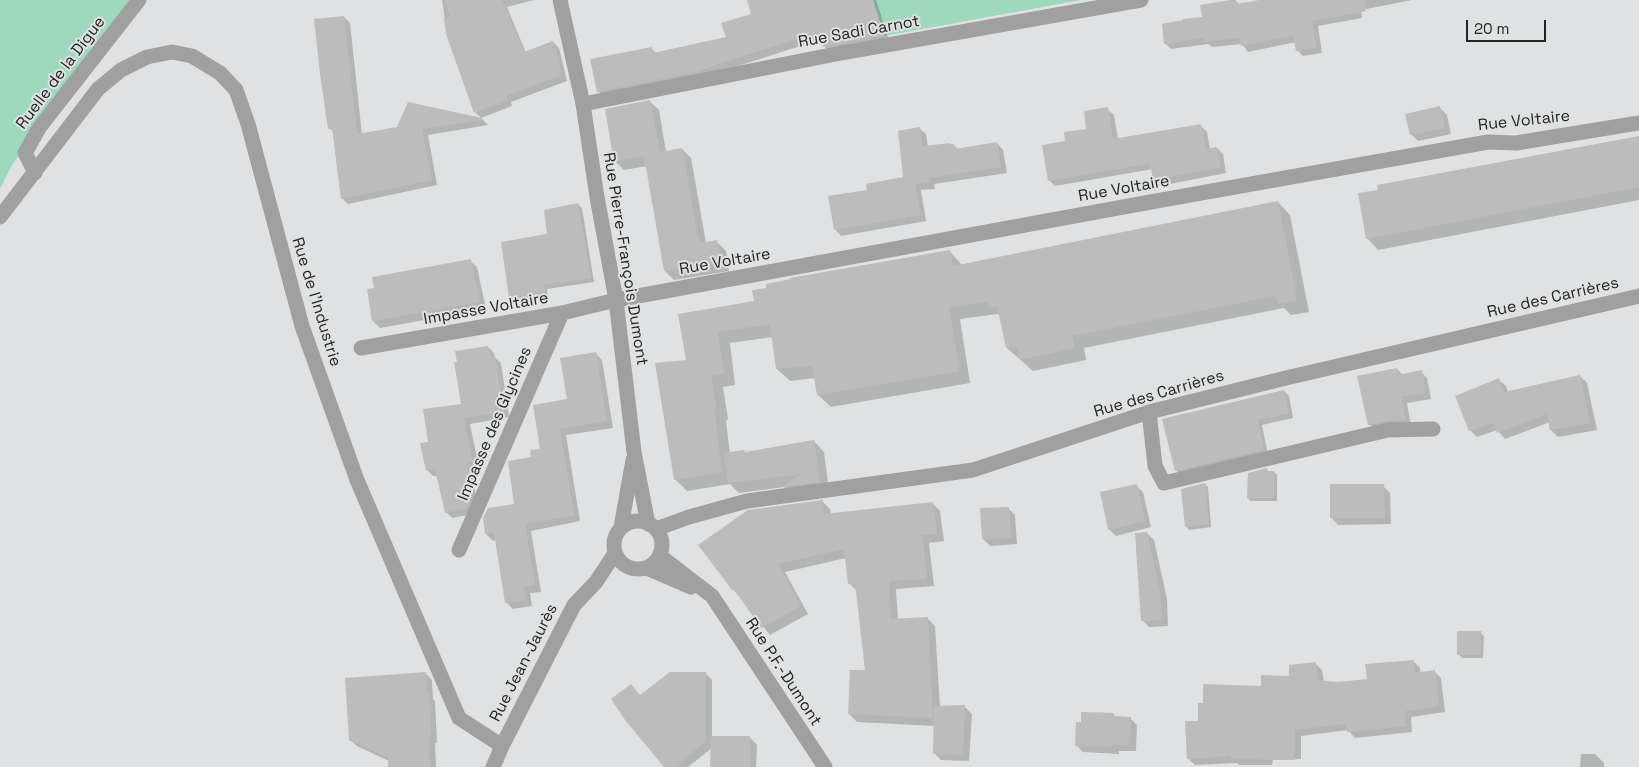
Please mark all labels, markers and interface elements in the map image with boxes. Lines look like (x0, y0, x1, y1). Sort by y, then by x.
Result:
scale bar (1469, 10, 1549, 42)
street label: Rue Sadi Carnot (797, 12, 921, 52)
street label: Ruelle de la Digue (12, 13, 110, 133)
text: 20 m (1474, 19, 1509, 38)
street label: Rue Voltaire (1477, 107, 1571, 135)
street label: Rue Pierre-François Dumont (599, 151, 651, 367)
street label: Rue Voltaire (1077, 172, 1171, 206)
street label: Rue de l'Industrie (287, 235, 345, 369)
street label: Rue Voltaire (678, 245, 772, 279)
street label: Rue des Carrières (1485, 274, 1621, 322)
street label: Impasse Voltaire (422, 289, 550, 329)
street label: Impasse des Glycines (454, 344, 536, 504)
street label: Rue des Carrières (1092, 366, 1226, 422)
street label: Rue Jean-Jaurès (486, 601, 562, 725)
street label: Rue P.F.-Dumont (741, 614, 825, 730)

